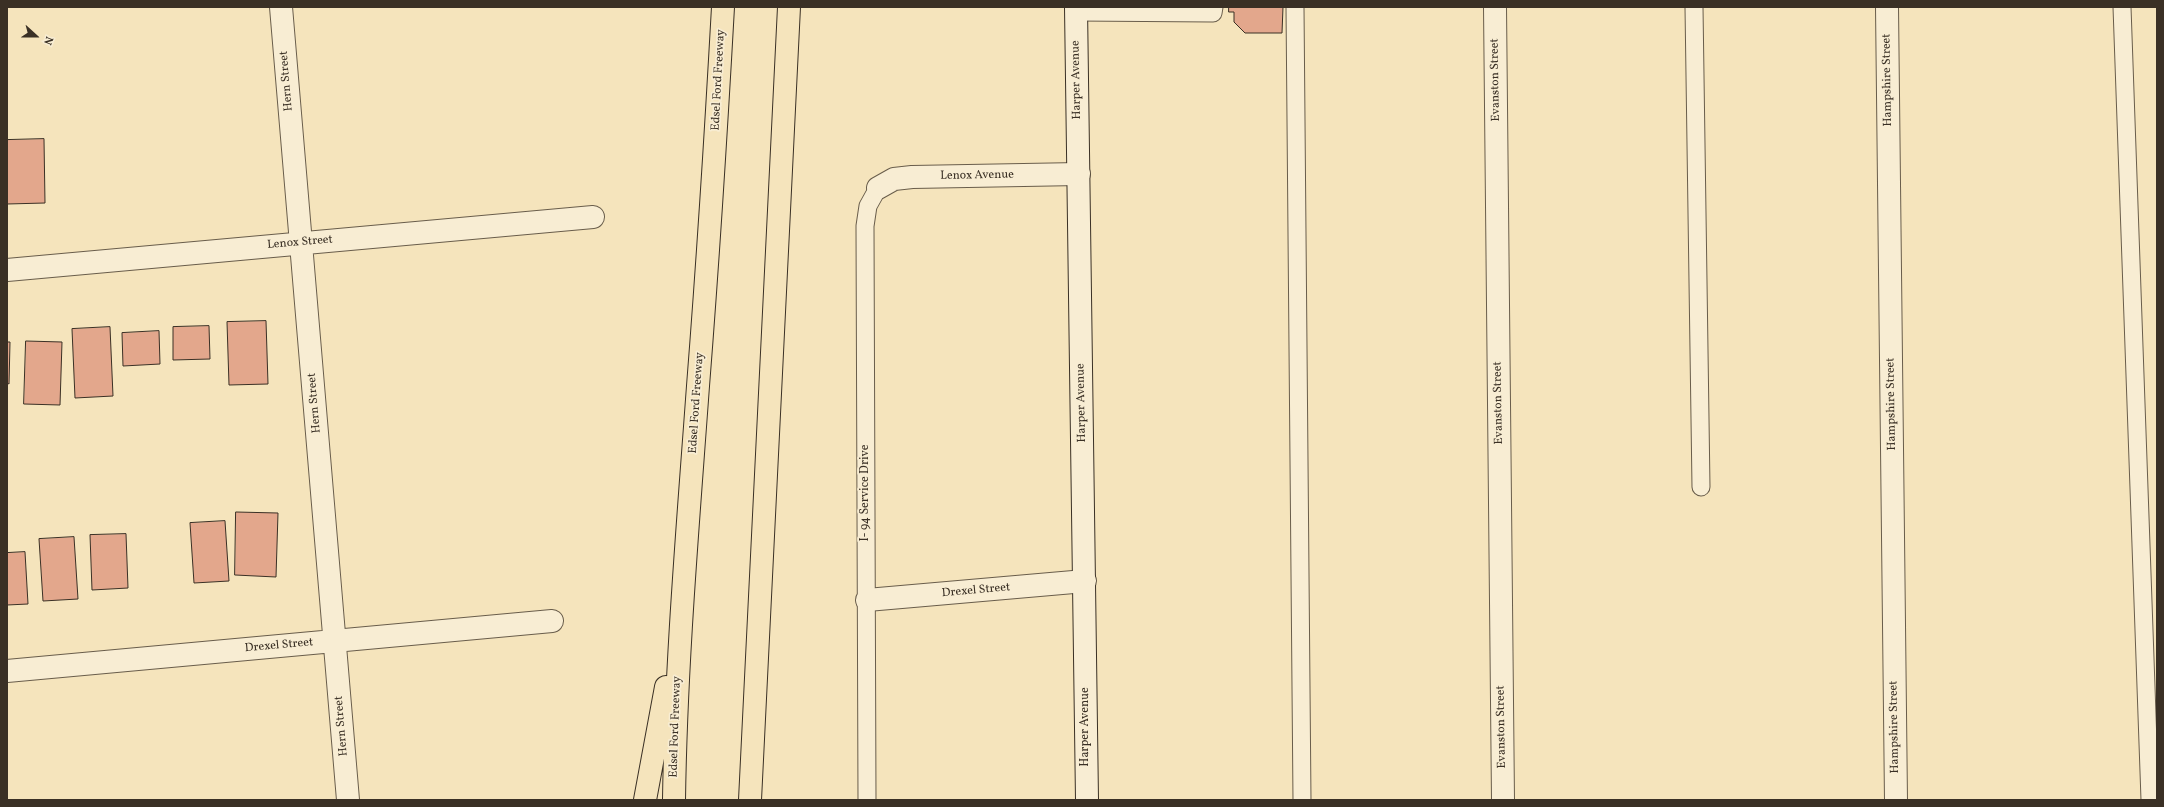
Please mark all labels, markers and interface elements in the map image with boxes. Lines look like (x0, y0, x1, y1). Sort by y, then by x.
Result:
north arrow (16, 16, 56, 56)
street label: Edsel Ford Freeway (709, 29, 729, 131)
street label: Hampshire Street (1880, 33, 1896, 127)
text: N (39, 34, 56, 47)
street label: Evanston Street (1488, 38, 1504, 122)
street label: Harper Avenue (1069, 40, 1085, 120)
street label: Hern Street (277, 50, 297, 112)
street label: Lenox Avenue (940, 168, 1014, 184)
street label: Lenox Street (267, 233, 333, 253)
street label: Edsel Ford Freeway (686, 352, 708, 454)
street label: Hampshire Street (1884, 357, 1900, 451)
street label: Evanston Street (1491, 361, 1507, 445)
street label: Harper Avenue (1074, 363, 1090, 443)
street label: Hern Street (305, 372, 325, 434)
street label: I- 94 Service Drive (859, 445, 873, 541)
street label: Drexel Street (941, 581, 1011, 601)
street label: Drexel Street (244, 636, 314, 656)
street label: Edsel Ford Freeway (667, 676, 685, 778)
street label: Hampshire Street (1887, 680, 1903, 774)
street label: Evanston Street (1494, 685, 1510, 769)
street label: Harper Avenue (1079, 687, 1093, 767)
street label: Hern Street (332, 695, 352, 757)

